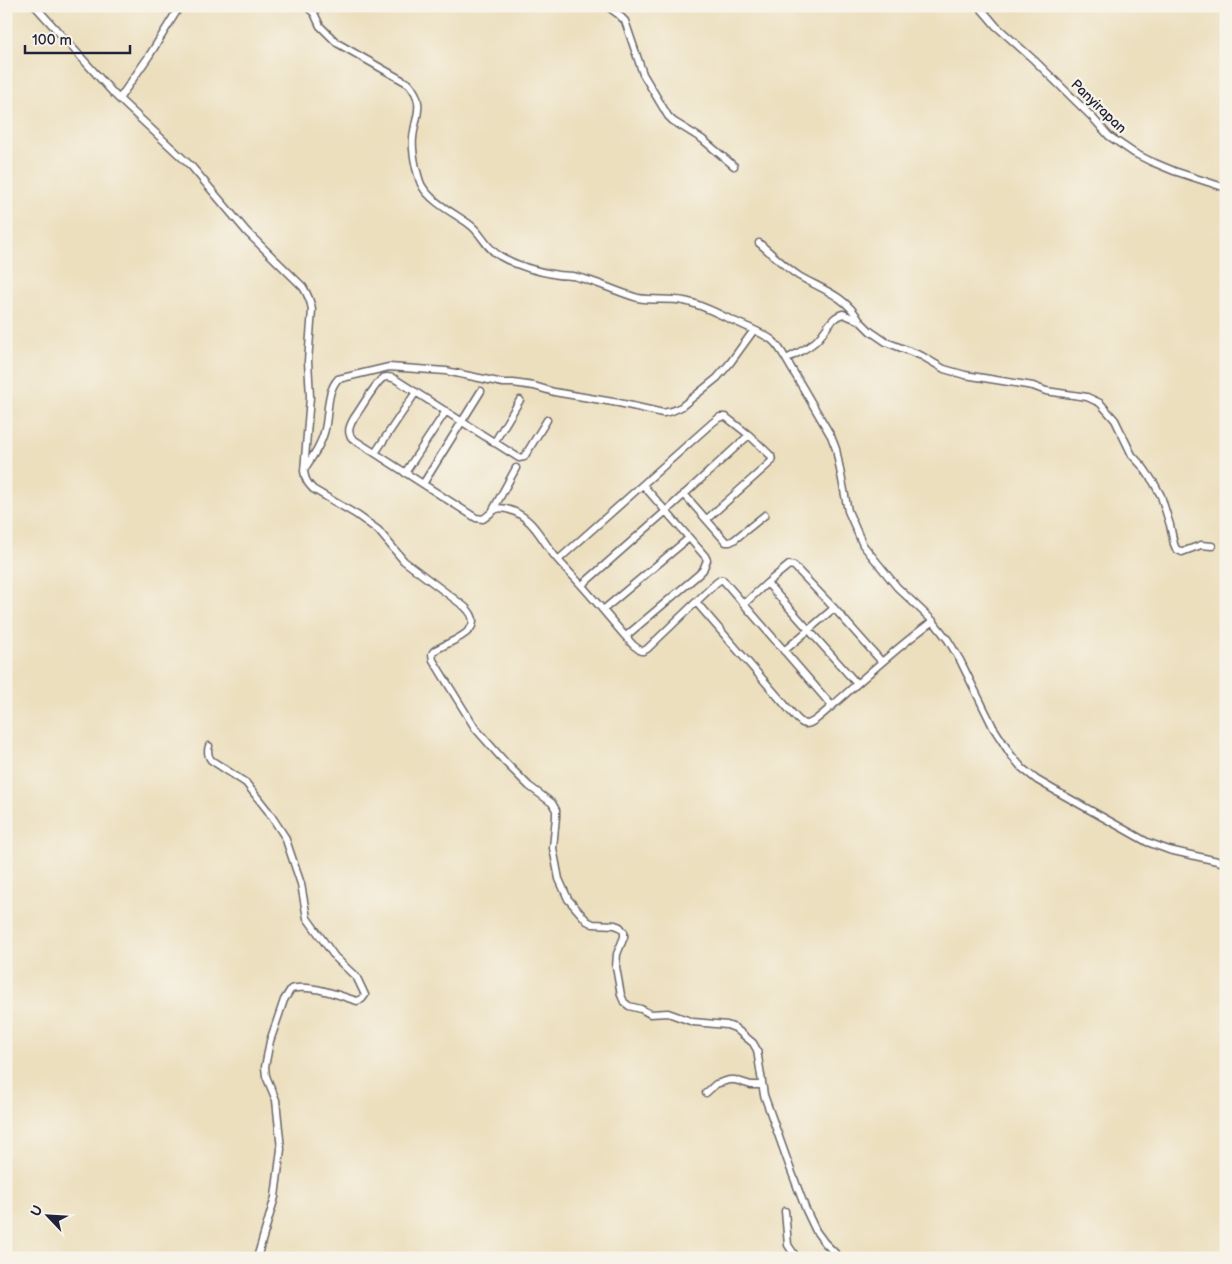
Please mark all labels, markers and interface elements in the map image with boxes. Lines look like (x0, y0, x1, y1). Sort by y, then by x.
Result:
scale bar (25, 22, 130, 54)
text: 100 m (32, 31, 72, 50)
street label: Panyirapan (1067, 76, 1130, 137)
north arrow (22, 1192, 72, 1242)
text: U (27, 1203, 46, 1219)

